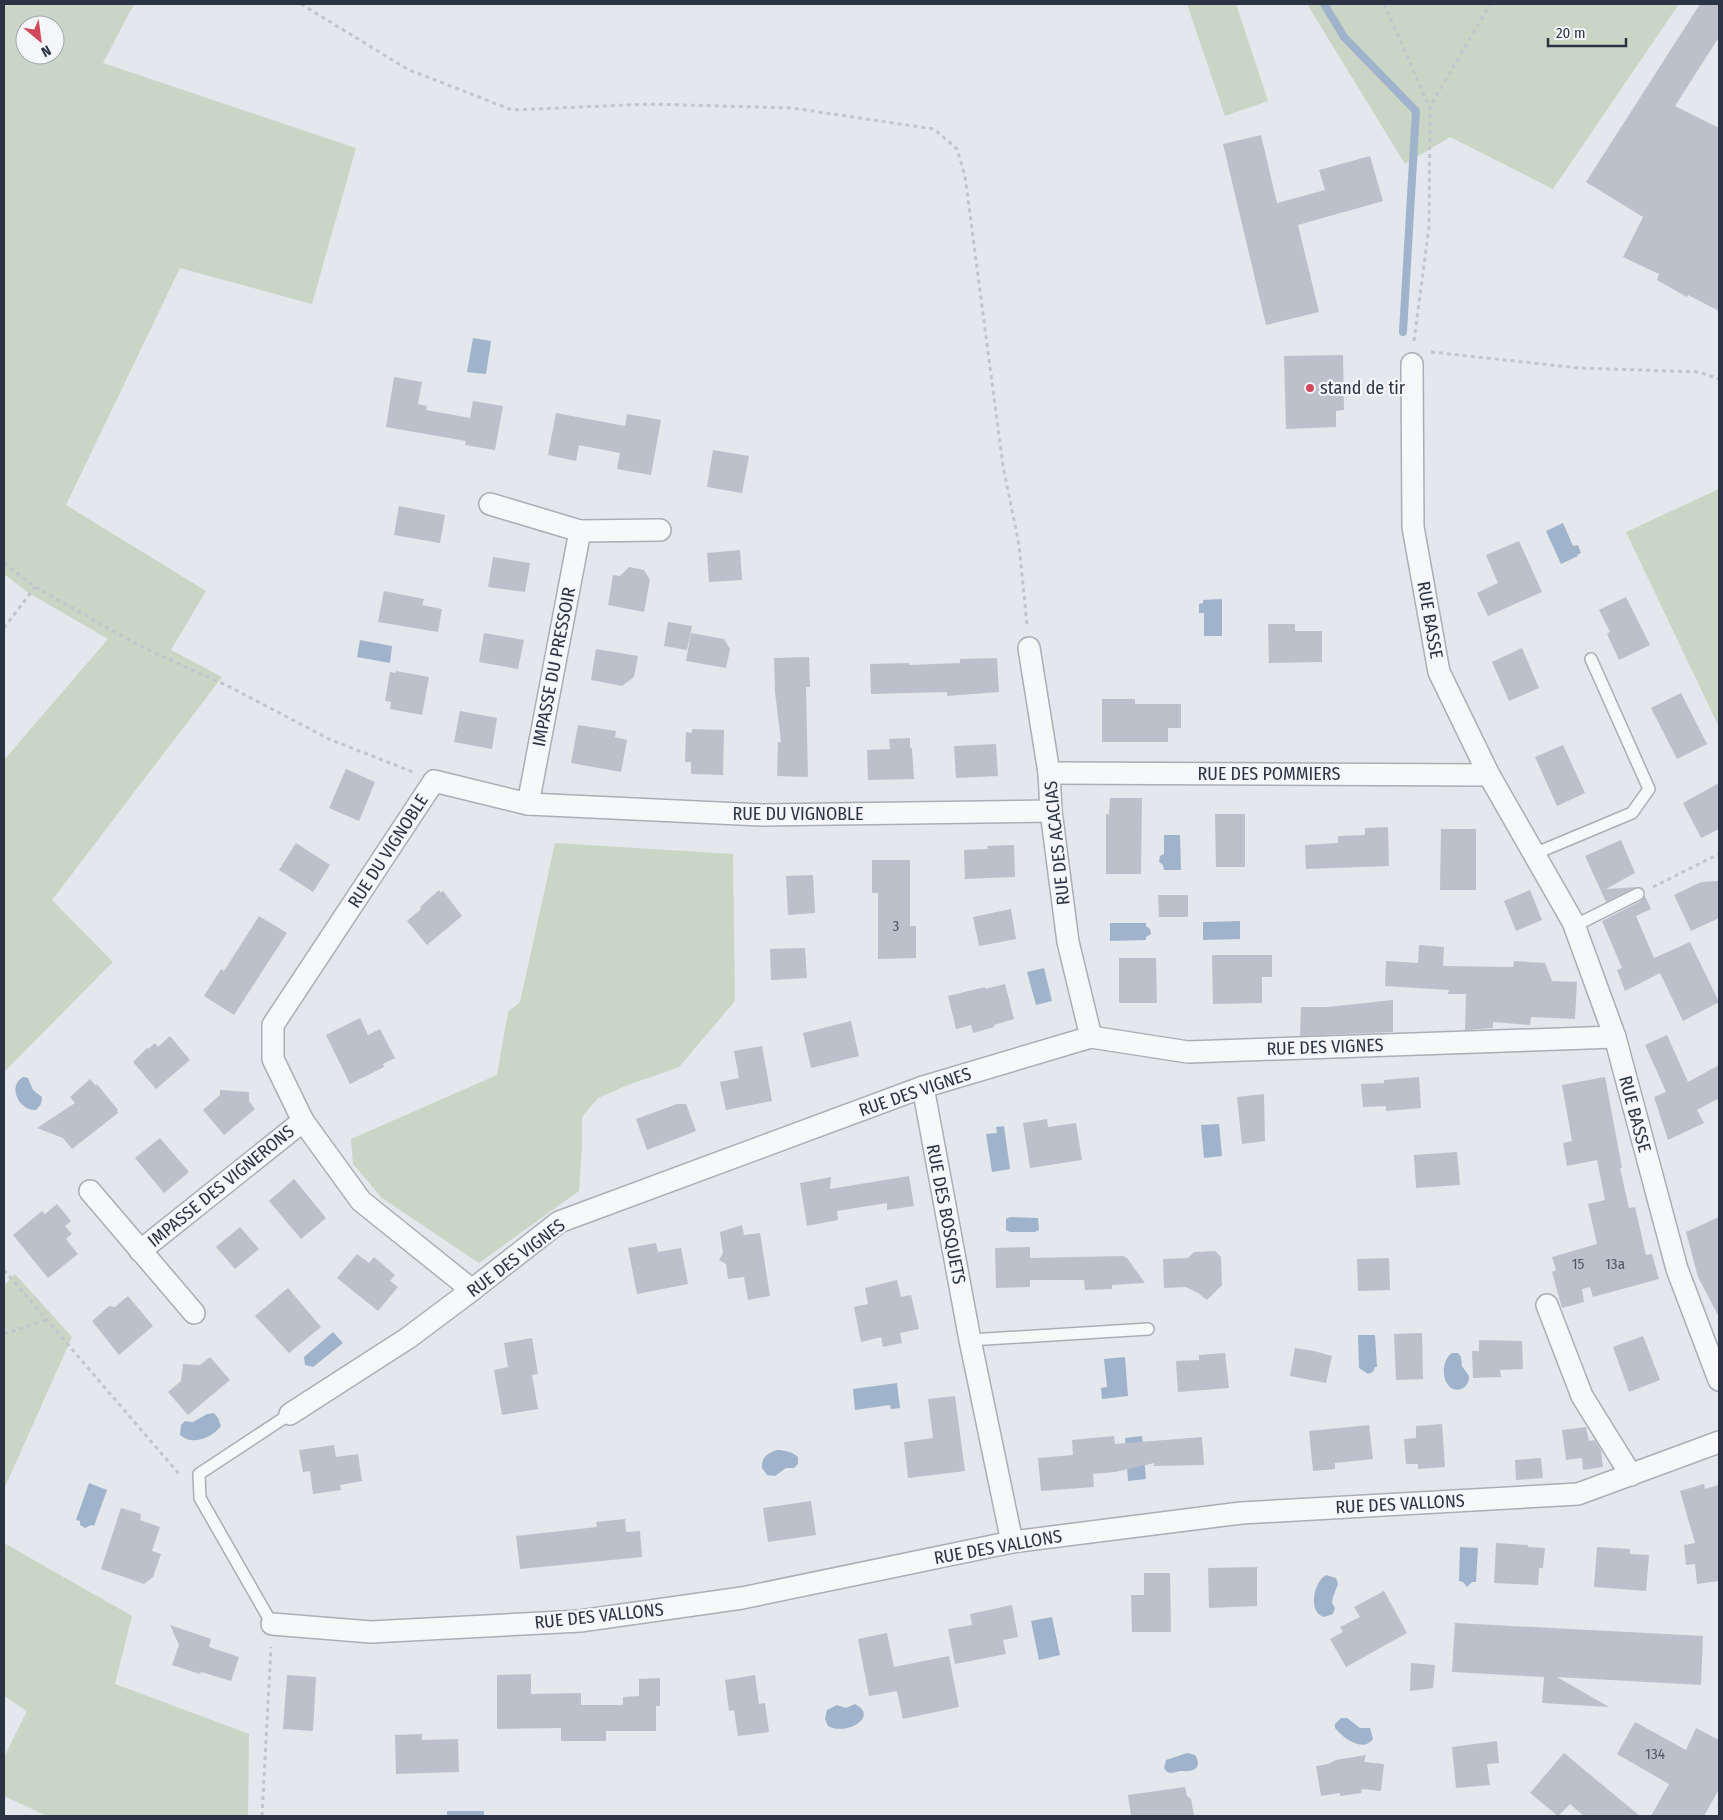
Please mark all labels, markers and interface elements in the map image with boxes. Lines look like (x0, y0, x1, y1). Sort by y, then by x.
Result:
north arrow (15, 15, 65, 65)
scale bar (1548, 15, 1626, 47)
text: 20 m (1556, 24, 1586, 42)
text: N (38, 41, 54, 60)
place label: stand de tir (1320, 377, 1406, 399)
marker: stand de tir (1304, 382, 1316, 394)
street label: RUE BASSE (1412, 580, 1448, 660)
street label: IMPASSE DU PRESSOIR (528, 585, 580, 749)
street label: RUE DES POMMIERS (1198, 763, 1340, 785)
street label: RUE DES ACACIAS (1040, 780, 1074, 906)
street label: RUE DU VIGNOBLE (343, 790, 433, 912)
street label: RUE DU VIGNOBLE (733, 803, 863, 825)
house number: 3 (893, 917, 900, 935)
street label: RUE DES VIGNES (1266, 1034, 1384, 1060)
street label: RUE DES VIGNES (856, 1063, 974, 1121)
street label: RUE BASSE (1614, 1073, 1656, 1155)
street label: IMPASSE DES VIGNERONS (143, 1120, 299, 1252)
street label: RUE DES BOSQUETS (922, 1142, 970, 1286)
street label: RUE DES VIGNES (463, 1214, 569, 1302)
house number: 15 (1572, 1255, 1584, 1273)
house number: 13a (1605, 1255, 1625, 1273)
street label: RUE DES VALLONS (1335, 1490, 1465, 1518)
street label: RUE DES VALLONS (932, 1525, 1064, 1569)
street label: RUE DES VALLONS (533, 1598, 665, 1634)
house number: 134 (1645, 1745, 1665, 1763)

